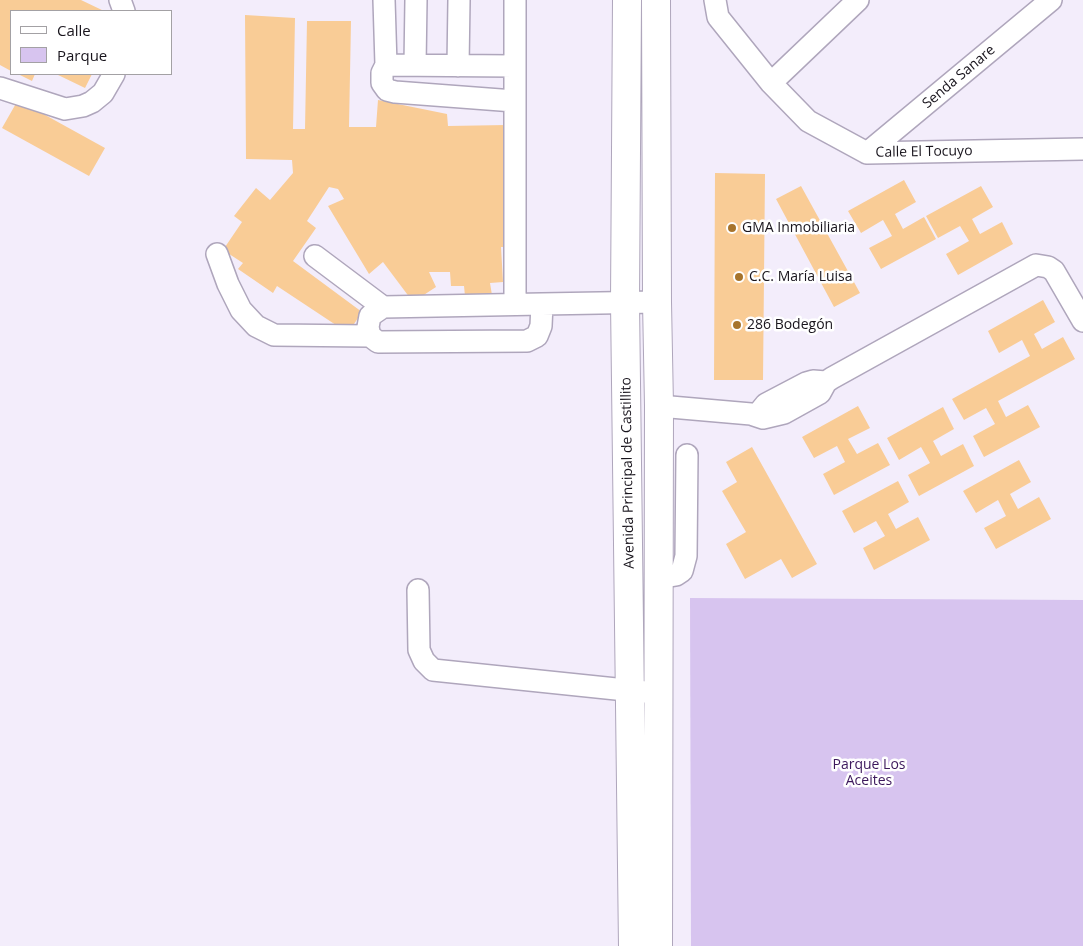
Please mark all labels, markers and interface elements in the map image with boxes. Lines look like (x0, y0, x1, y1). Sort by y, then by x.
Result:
legend (10, 10, 172, 75)
text: Calle (57, 20, 91, 40)
street label: Senda Sanare (919, 42, 999, 112)
text: Parque (57, 45, 107, 65)
street label: Calle El Tocuyo (875, 143, 973, 161)
place label: GMA Inmobiliaria (742, 220, 855, 236)
marker: GMA Inmobiliaria (726, 222, 738, 234)
place label: C.C. María Luisa (749, 269, 853, 285)
marker: C.C. María Luisa (733, 271, 745, 283)
place label: 286 Bodegón (747, 317, 833, 333)
marker: 286 Bodegón (731, 319, 743, 331)
street label: Avenida Principal de Castillito (618, 377, 638, 569)
park label: Parque Los Aceites (833, 757, 905, 790)

